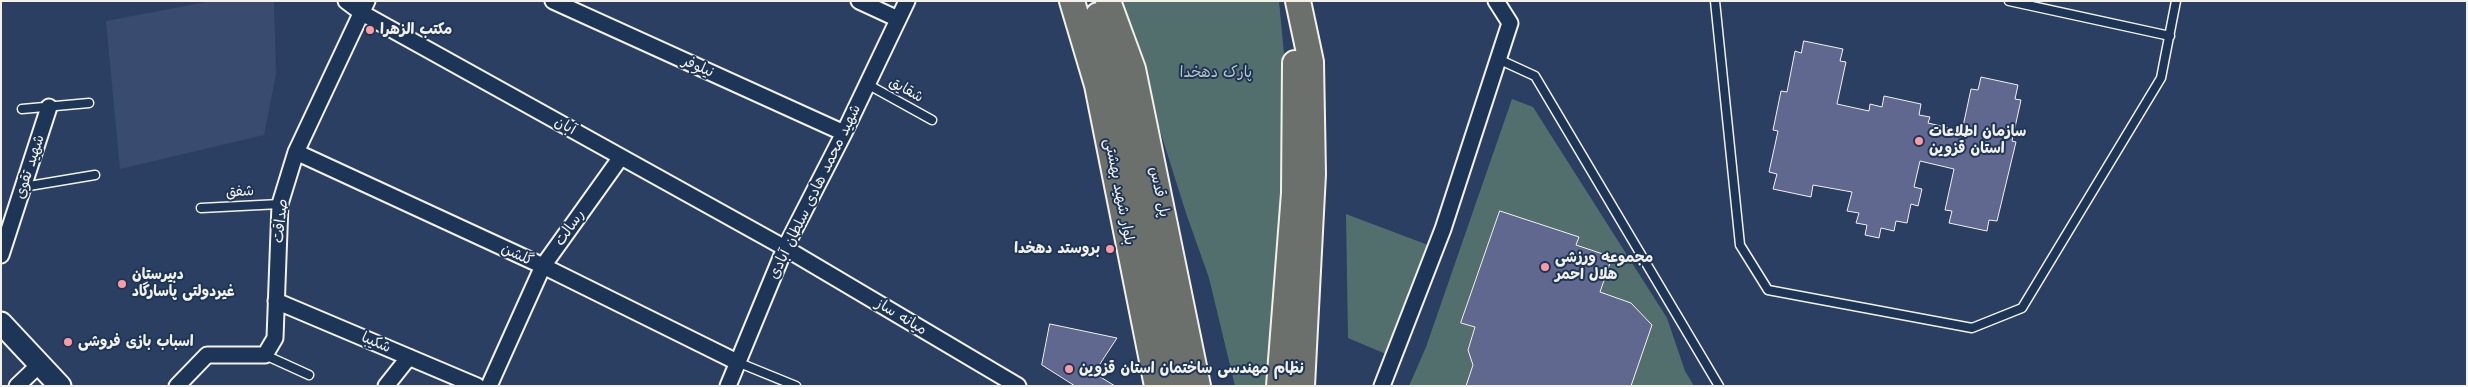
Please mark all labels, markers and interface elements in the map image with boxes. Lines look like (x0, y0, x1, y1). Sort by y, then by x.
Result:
place label: مکتب الزهرا (380, 21, 452, 39)
marker: مکتب الزهرا (364, 24, 376, 36)
street label: نیلوفر (679, 52, 717, 82)
park label: پارک دهخدا (1180, 64, 1252, 82)
street label: شقایق (885, 73, 927, 107)
street label: شهید محمد هادی سلطان آبادی (765, 102, 865, 282)
street label: آبان (551, 113, 579, 139)
place label: سازمان اطلاعات استان قزوین (1929, 123, 2026, 158)
street label: شهید تقوی (11, 133, 49, 201)
marker: سازمان اطلاعات استان قزوین (1913, 135, 1925, 147)
street label: بلوار شهید بهشتی (1100, 137, 1138, 247)
street label: پل قدس (1145, 165, 1173, 219)
street label: شفق (225, 182, 255, 202)
street label: صداقت (270, 198, 292, 244)
street label: رسالت (551, 206, 589, 250)
street label: گلشن (498, 240, 536, 270)
place label: بروستد دهخدا (1014, 240, 1100, 258)
marker: بروستد دهخدا (1104, 243, 1116, 255)
place label: مجموعه ورزشی هلال احمر (1555, 249, 1653, 284)
marker: مجموعه ورزشی هلال احمر (1539, 261, 1551, 273)
place label: دبیرستان غیردولتی پاسارگاد (132, 266, 235, 301)
marker: دبیرستان غیردولتی پاسارگاد (116, 278, 128, 290)
street label: میانه ساز (872, 295, 930, 339)
street label: شکیبا (359, 329, 393, 357)
place label: اسباب بازی فروشی (78, 333, 194, 351)
marker: اسباب بازی فروشی (62, 336, 74, 348)
place label: نظام مهندسی ساختمان استان قزوین (1079, 360, 1304, 378)
marker: نظام مهندسی ساختمان استان قزوین (1063, 363, 1075, 375)

